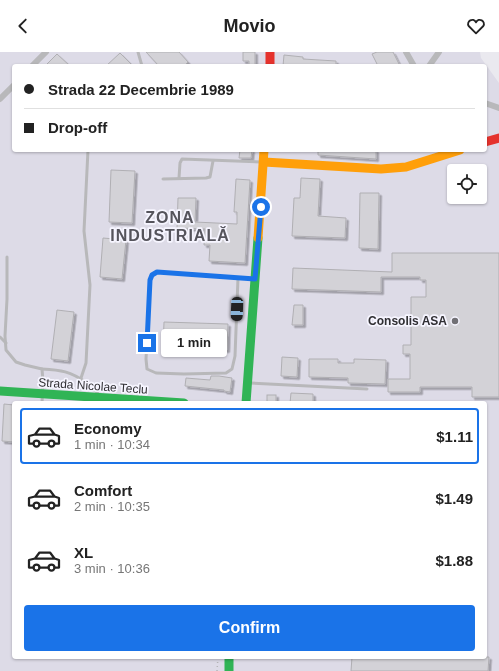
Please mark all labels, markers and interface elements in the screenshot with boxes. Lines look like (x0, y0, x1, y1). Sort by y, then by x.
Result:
icon: back (12, 15, 34, 37)
icon: heart (465, 15, 487, 37)
text: Movio (224, 16, 276, 36)
text: Strada 22 Decembrie 1989 (48, 81, 234, 98)
text: Drop-off (48, 119, 107, 136)
map controls (447, 164, 487, 204)
button: locate (447, 164, 487, 204)
route start (252, 198, 270, 216)
district label: ZONA INDUSTRIALĂ (110, 209, 230, 244)
car (231, 297, 243, 321)
place label: Consolis ASA (368, 314, 447, 328)
marker: Consolis ASA (450, 316, 460, 326)
callout: 1 min (161, 329, 227, 357)
route end (138, 334, 156, 352)
text: 1 min (177, 335, 211, 350)
street label: Strada Nicolae Teclu (38, 375, 148, 397)
icon: car (26, 418, 62, 454)
text: Economy (74, 420, 142, 437)
text: $1.11 (436, 428, 473, 445)
text: 1 min · 10:34 (74, 437, 150, 452)
icon: car (26, 480, 62, 516)
text: Comfort (74, 482, 132, 499)
text: $1.49 (435, 490, 473, 507)
text: 2 min · 10:35 (74, 499, 150, 514)
icon: car (26, 542, 62, 578)
text: XL (74, 544, 93, 561)
text: $1.88 (435, 552, 473, 569)
text: 3 min · 10:36 (74, 561, 150, 576)
button: Confirm (24, 605, 475, 651)

